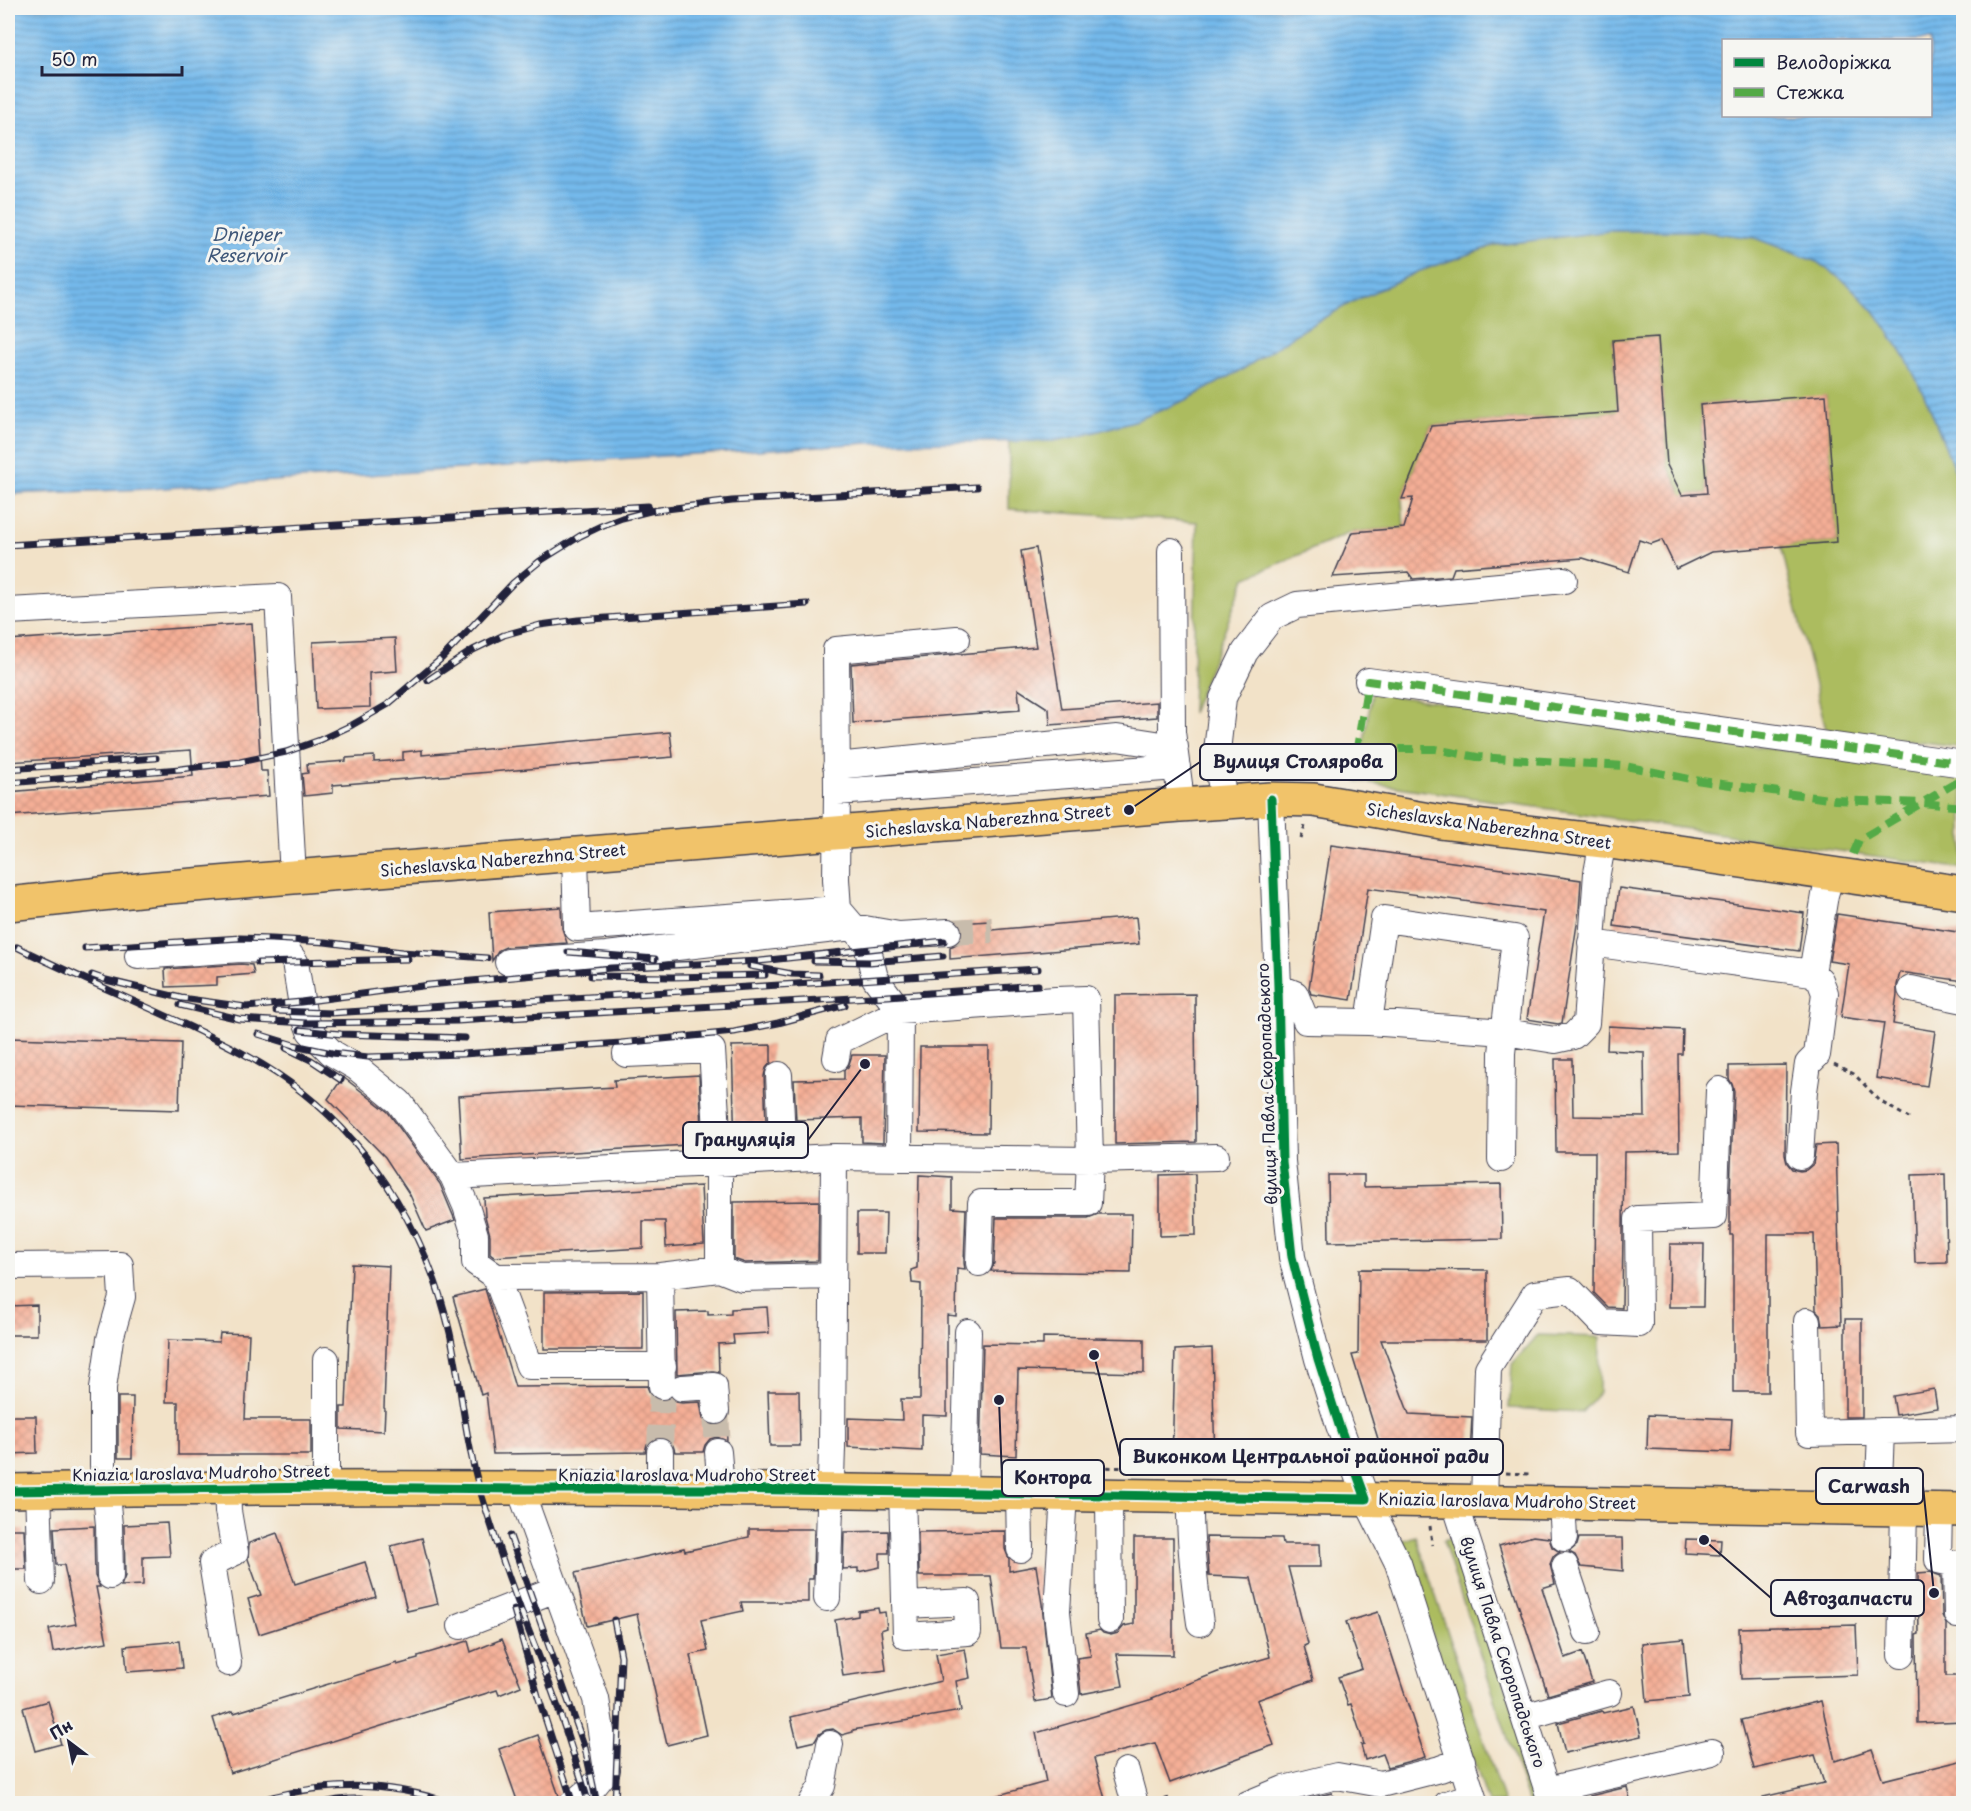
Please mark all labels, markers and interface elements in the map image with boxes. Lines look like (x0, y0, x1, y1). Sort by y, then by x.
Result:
scale bar (42, 39, 182, 77)
legend (1722, 39, 1932, 117)
text: 50 m (51, 45, 98, 72)
text: Велодоріжка (1776, 48, 1892, 75)
text: Стежка (1776, 78, 1845, 105)
water label: Dnieper Reservoir (206, 220, 288, 268)
callout: Вулиця Столярова (1200, 744, 1396, 780)
text: Вулиця Столярова (1212, 747, 1384, 774)
street label: Sicheslavska Naberezhna Street (1365, 796, 1613, 854)
street label: Sicheslavska Naberezhna Street (864, 797, 1112, 843)
street label: Sicheslavska Naberezhna Street (379, 836, 627, 882)
street label: вулиця Павла Скоропадського (1250, 963, 1282, 1206)
callout: Грануляція (683, 1122, 808, 1158)
text: Грануляція (694, 1125, 796, 1152)
callout: Виконком Центральної районної ради (1120, 1439, 1503, 1475)
text: Виконком Центральної районної ради (1132, 1442, 1490, 1469)
street label: Kniazia Iaroslava Mudroho Street (72, 1458, 331, 1486)
callout: Контора (1002, 1460, 1104, 1496)
street label: Kniazia Iaroslava Mudroho Street (558, 1462, 816, 1486)
text: Контора (1014, 1463, 1092, 1490)
callout: Сarwash (1816, 1468, 1923, 1504)
text: Сarwash (1828, 1472, 1910, 1499)
street label: Kniazia Iaroslava Mudroho Street (1378, 1486, 1637, 1514)
street label: вулиця Павла Скоропадського (1455, 1533, 1553, 1771)
callout: Автозапчасти (1771, 1580, 1924, 1616)
text: Автозапчасти (1783, 1584, 1913, 1611)
north arrow (39, 1712, 99, 1772)
text: Пн (44, 1712, 77, 1745)

